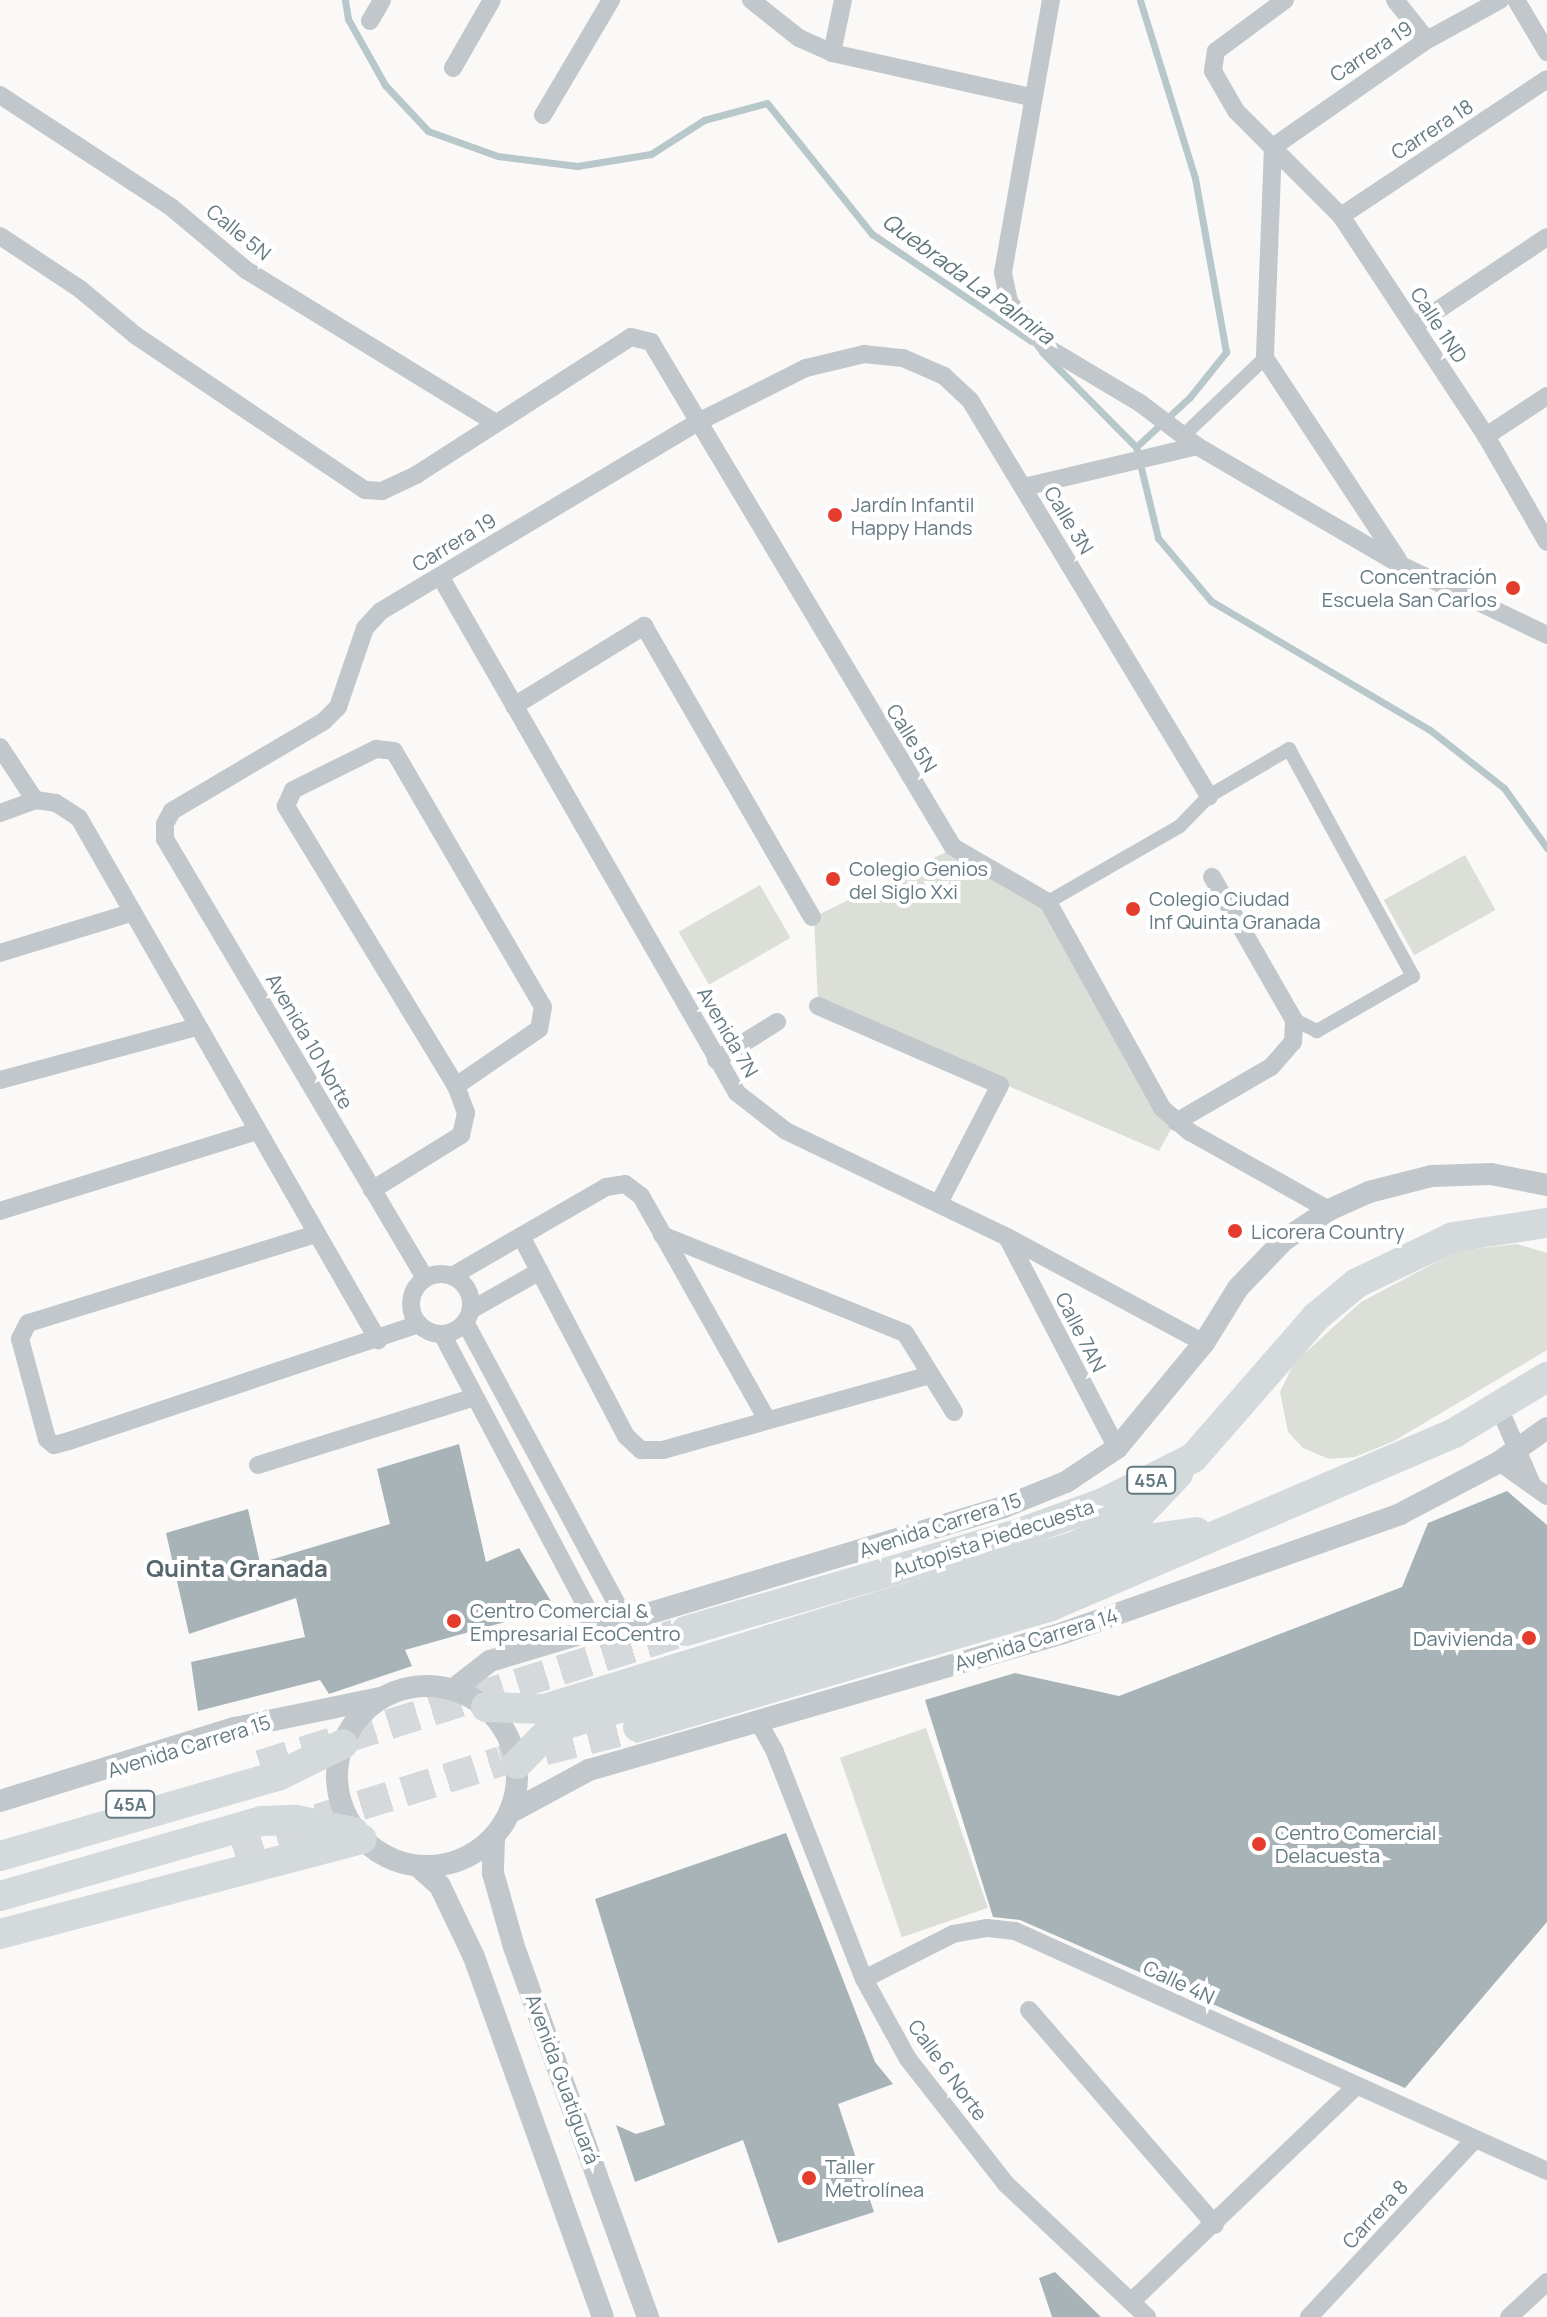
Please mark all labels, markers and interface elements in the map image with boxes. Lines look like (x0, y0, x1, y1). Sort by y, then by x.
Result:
street label: Carrera 19 (1325, 15, 1417, 87)
street label: Carrera 18 (1387, 94, 1477, 164)
street label: Calle 5N (202, 199, 276, 265)
water label: Quebrada La Palmira (877, 208, 1059, 350)
street label: Calle 1ND (1406, 283, 1472, 367)
street label: Calle 3N (1039, 482, 1099, 558)
place label: Jardín Infantil Happy Hands (851, 492, 974, 539)
marker: Jardín Infantil Happy Hands (826, 506, 844, 524)
street label: Carrera 19 (408, 508, 500, 576)
place label: Concentración Escuela San Carlos (1322, 564, 1497, 611)
marker: Concentración Escuela San Carlos (1504, 579, 1522, 597)
street label: Calle 5N (882, 700, 942, 776)
place label: Colegio Genios del Siglo Xxi (849, 856, 988, 903)
marker: Colegio Genios del Siglo Xxi (824, 870, 842, 888)
place label: Colegio Ciudad Inf Quinta Granada (1149, 886, 1321, 933)
marker: Colegio Ciudad Inf Quinta Granada (1124, 900, 1142, 918)
street label: Avenida 10 Norte (261, 969, 359, 1113)
street label: Avenida 7N (693, 983, 763, 1081)
place label: Licorera Country (1251, 1219, 1405, 1243)
marker: Licorera Country (1226, 1222, 1244, 1240)
street label: Calle 7AN (1051, 1288, 1111, 1376)
road number: 45A (1125, 1466, 1177, 1494)
street label: Avenida Carrera 15 (856, 1487, 1024, 1563)
street label: Autopista Piedecuesta (889, 1494, 1097, 1582)
district label: Quinta Granada (146, 1554, 328, 1582)
place label: Centro Comercial & Empresarial EcoCentro (470, 1598, 681, 1645)
street label: Avenida Carrera 14 (952, 1603, 1120, 1675)
marker: Centro Comercial & Empresarial EcoCentro (445, 1612, 463, 1630)
place label: Davivienda (1413, 1626, 1513, 1650)
marker: Davivienda (1520, 1629, 1538, 1647)
street label: Avenida Carrera 15 (105, 1710, 273, 1782)
road number: 45A (104, 1790, 156, 1818)
place label: Centro Comercial Delacuesta (1275, 1820, 1436, 1867)
marker: Centro Comercial Delacuesta (1250, 1835, 1268, 1853)
street label: Calle 4N (1140, 1955, 1218, 2009)
street label: Avenida Guatiguará (521, 1991, 605, 2167)
street label: Calle 6 Norte (903, 2015, 993, 2125)
place label: Taller Metrolínea (825, 2154, 924, 2201)
marker: Taller Metrolínea (800, 2169, 818, 2187)
street label: Carrera 8 (1337, 2175, 1413, 2253)

